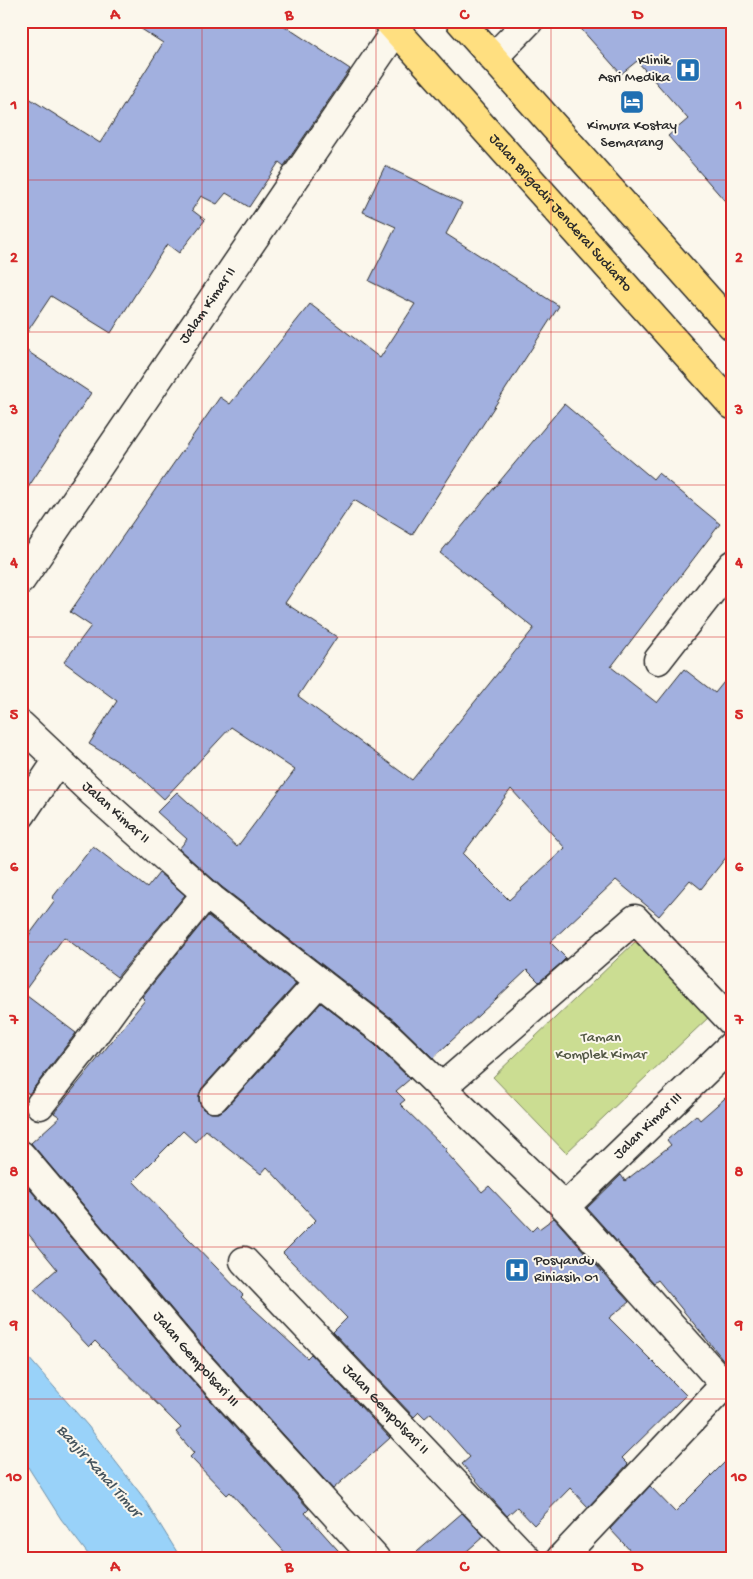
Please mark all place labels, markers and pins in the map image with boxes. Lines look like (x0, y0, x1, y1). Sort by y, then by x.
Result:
place label: Klinik Asri Medika (598, 52, 671, 87)
hospital icon: Klinik Asri Medika (675, 57, 701, 83)
hotel icon: Kimura Kostay Semarang (619, 89, 645, 115)
place label: Kimura Kostay Semarang (587, 117, 678, 152)
place label: Posyandu Riniasih 01 (533, 1252, 599, 1287)
hospital icon: Posyandu Riniasih 01 (504, 1257, 530, 1283)

